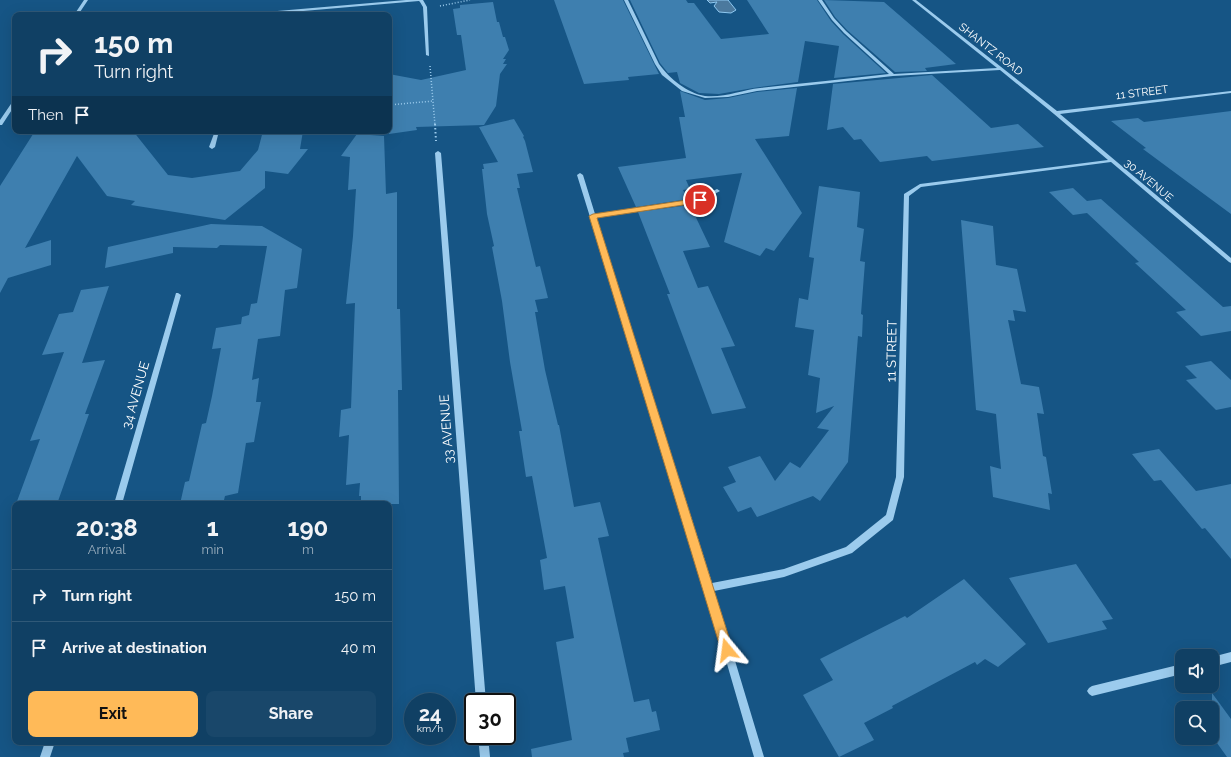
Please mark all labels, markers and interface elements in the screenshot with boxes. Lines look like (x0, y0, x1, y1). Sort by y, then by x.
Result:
street label: SHANTZ ROAD (956, 20, 1025, 78)
text: 150 m (94, 27, 173, 60)
icon: right (28, 28, 80, 80)
text: Turn right (94, 61, 173, 82)
street label: 11 STREET (1115, 83, 1169, 102)
icon: arrive (71, 104, 93, 126)
text: Then (28, 106, 63, 124)
street label: 30 AVENUE (1122, 156, 1176, 205)
pin (683, 183, 717, 217)
icon: arrive (689, 189, 711, 211)
street label: 11 STREET (883, 320, 900, 382)
street label: 34 AVENUE (119, 360, 152, 431)
street label: 33 AVENUE (437, 394, 456, 464)
text: 20:38 (76, 513, 138, 542)
text: 1 (207, 513, 219, 542)
text: 190 (288, 513, 328, 542)
text: Arrival (88, 542, 126, 557)
text: min (201, 542, 224, 557)
text: m (302, 542, 314, 557)
icon: right (28, 585, 50, 607)
text: Turn right (62, 587, 132, 605)
text: 150 m (335, 587, 376, 605)
position arrow (706, 629, 748, 671)
icon: arrive (28, 637, 50, 659)
text: Arrive at destination (62, 639, 207, 657)
text: 40 m (341, 639, 376, 657)
map controls (1175, 649, 1219, 745)
button: sound (1175, 649, 1219, 693)
button: Exit (28, 691, 198, 737)
button: Share (206, 691, 376, 737)
speed limit sign: 30 (464, 693, 516, 745)
button: search (1175, 701, 1219, 745)
text: 24 (419, 702, 441, 726)
text: km/h (417, 723, 443, 734)

